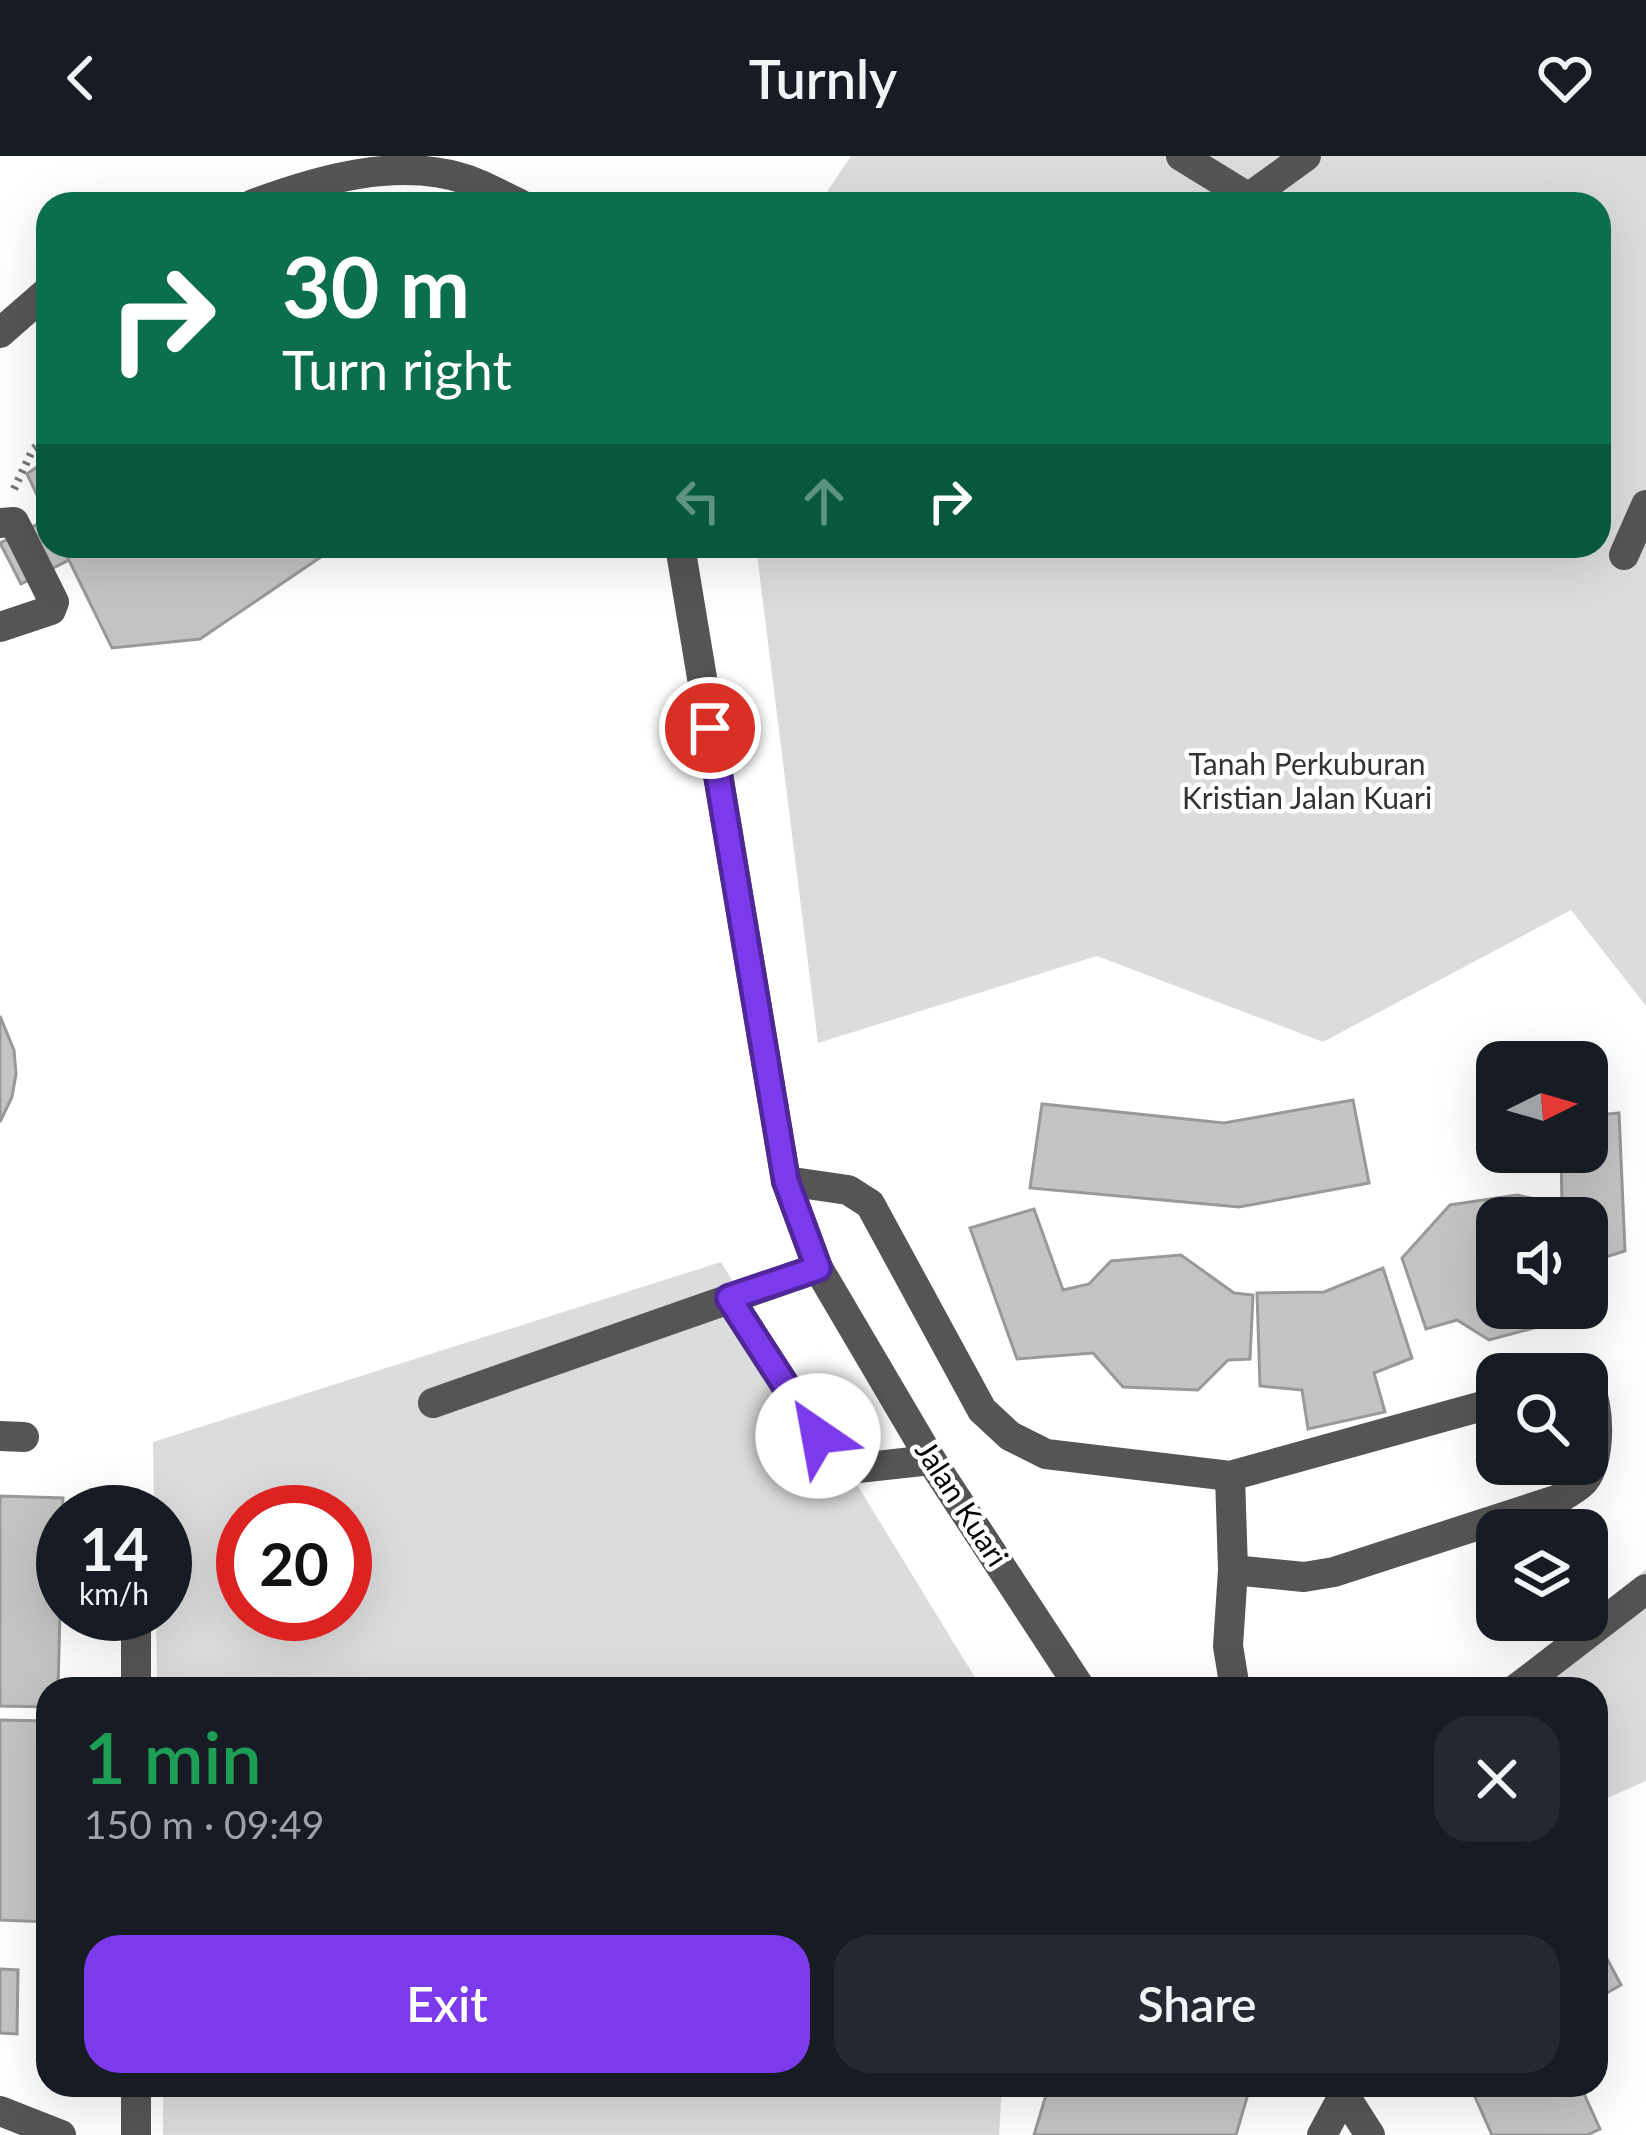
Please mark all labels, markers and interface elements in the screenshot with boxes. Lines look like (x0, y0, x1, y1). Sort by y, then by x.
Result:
icon: back (48, 45, 114, 111)
icon: heart (1532, 45, 1598, 111)
text: Turnly (749, 46, 897, 111)
text: 30 m (282, 235, 470, 336)
icon: right (84, 240, 240, 396)
text: Turn right (282, 337, 512, 402)
icon: left (665, 468, 731, 534)
icon: ahead (791, 468, 857, 534)
icon: right (917, 468, 983, 534)
pin (659, 677, 761, 779)
icon: arrive (677, 695, 743, 761)
park label: Tanah Perkuburan Kristian Jalan Kuari (1182, 745, 1432, 815)
north arrow (1476, 1041, 1608, 1173)
map controls (1476, 1041, 1608, 1641)
button: sound (1476, 1197, 1608, 1329)
button: search (1476, 1353, 1608, 1485)
position arrow (755, 1373, 881, 1499)
street label: Jalan Kuari (909, 1433, 1017, 1572)
speed limit sign: 20 (216, 1485, 372, 1641)
button: layers (1476, 1509, 1608, 1641)
text: 14 (79, 1512, 149, 1584)
text: km/h (79, 1575, 149, 1611)
text: 1 min (84, 1713, 262, 1799)
button: close (1434, 1716, 1560, 1842)
text: 150 m · 09:49 (84, 1801, 324, 1847)
button: Exit (84, 1935, 810, 2073)
button: Share (834, 1935, 1560, 2073)

